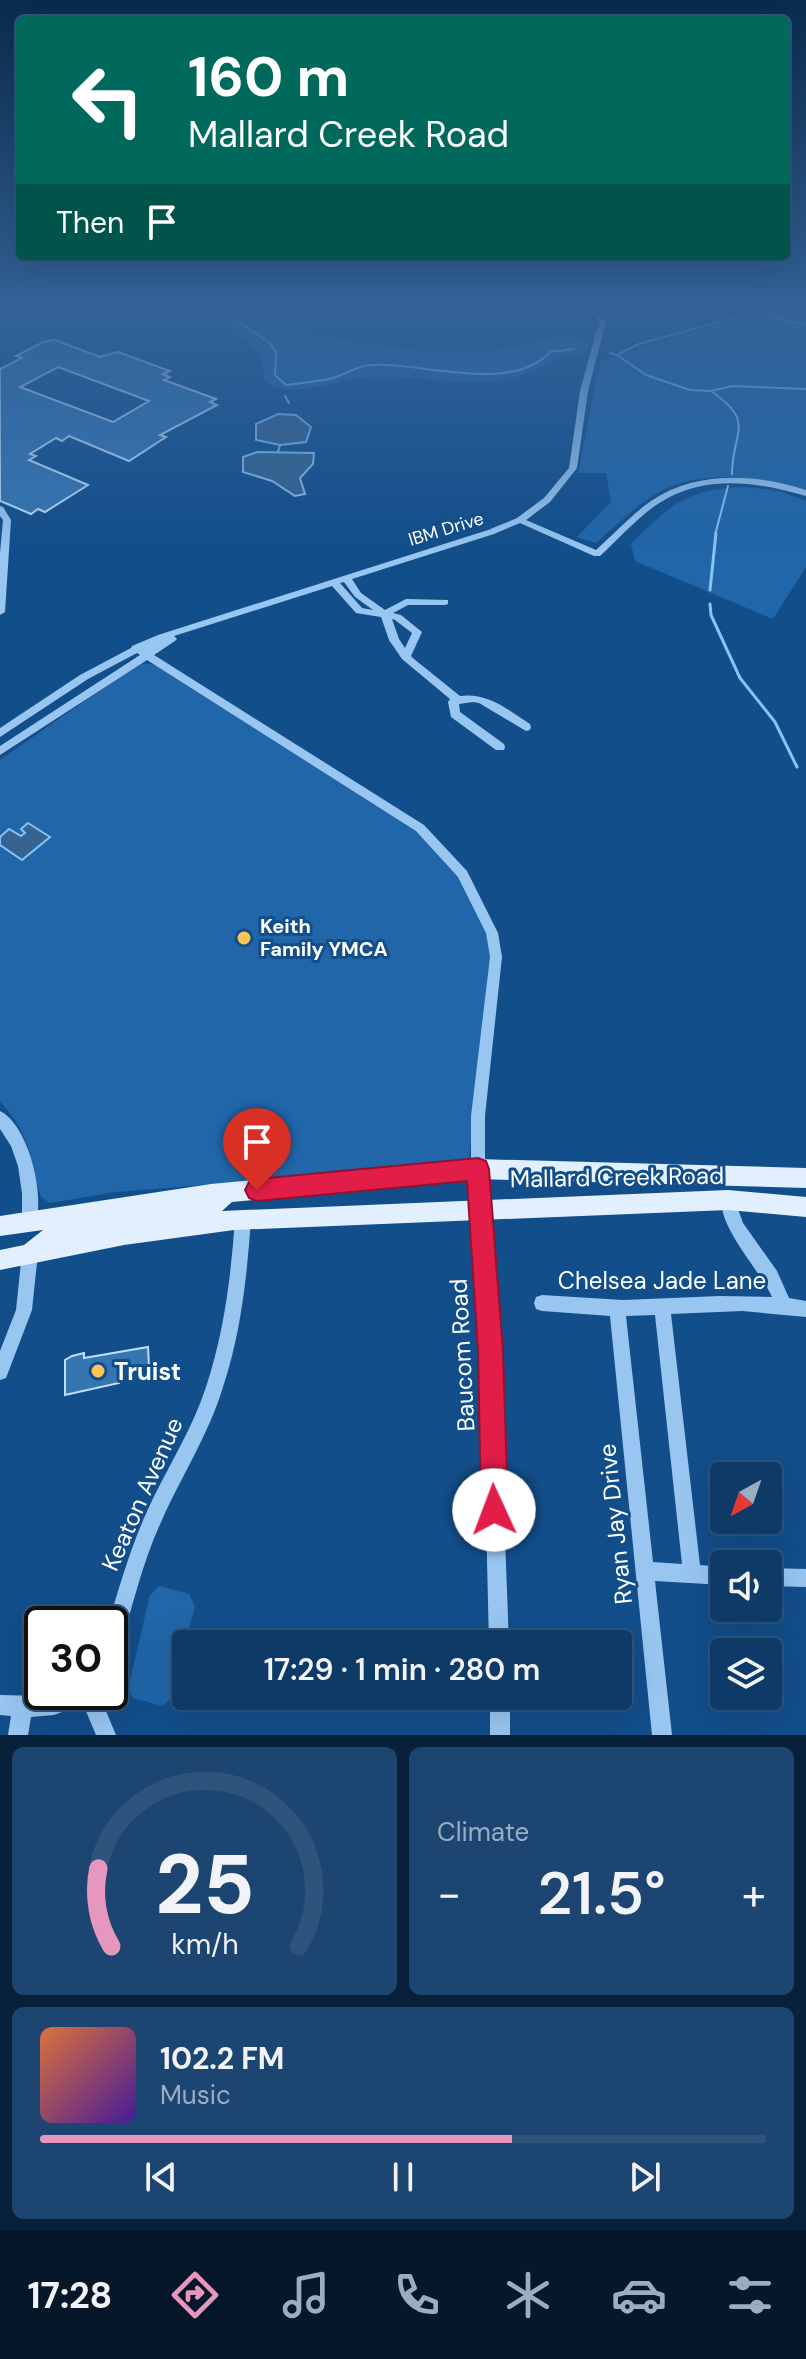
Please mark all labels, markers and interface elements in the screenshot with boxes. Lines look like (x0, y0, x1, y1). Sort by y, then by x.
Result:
text: 160 m (188, 40, 349, 113)
icon: left (56, 48, 160, 152)
text: Mallard Creek Road (188, 111, 509, 158)
icon: arrive (140, 200, 184, 244)
text: Then (56, 203, 124, 242)
street label: IBM Drive (405, 506, 487, 552)
place label: Keith Family YMCA (260, 913, 388, 962)
marker: Keith Family YMCA (235, 929, 253, 947)
pin (223, 1108, 291, 1190)
icon: arrive (235, 1120, 279, 1164)
street label: Mallard Creek Road (510, 1160, 724, 1194)
street label: Chelsea Jade Lane (558, 1265, 766, 1296)
street label: Baucom Road (443, 1278, 481, 1432)
place label: Truist (114, 1356, 181, 1387)
marker: Truist (89, 1362, 107, 1380)
street label: Keaton Avenue (94, 1413, 190, 1575)
street label: Ryan Jay Drive (591, 1442, 639, 1606)
north arrow (710, 1462, 782, 1534)
map controls (710, 1462, 782, 1710)
position arrow (452, 1468, 536, 1552)
button: sound (710, 1550, 782, 1622)
speed limit sign: 30 (24, 1606, 128, 1710)
button: layers (710, 1638, 782, 1710)
text: 17:29 · 1 min · 280 m (264, 1650, 540, 1689)
text: Climate (437, 1815, 529, 1849)
text: 25 (155, 1830, 254, 1939)
text: 21.5° (537, 1854, 666, 1933)
text: − (437, 1865, 461, 1923)
text: + (742, 1865, 766, 1923)
text: km/h (171, 1926, 238, 1963)
text: 102.2 FM (160, 2039, 284, 2078)
text: Music (160, 2078, 231, 2112)
icon: previous (139, 2155, 183, 2199)
icon: pause (381, 2155, 425, 2199)
icon: next (623, 2155, 667, 2199)
icon: directions (167, 2267, 223, 2323)
icon: music (278, 2267, 334, 2323)
icon: phone (389, 2267, 445, 2323)
icon: climate (500, 2267, 556, 2323)
icon: car (611, 2267, 667, 2323)
icon: filters (722, 2267, 778, 2323)
text: 17:28 (28, 2272, 112, 2319)

